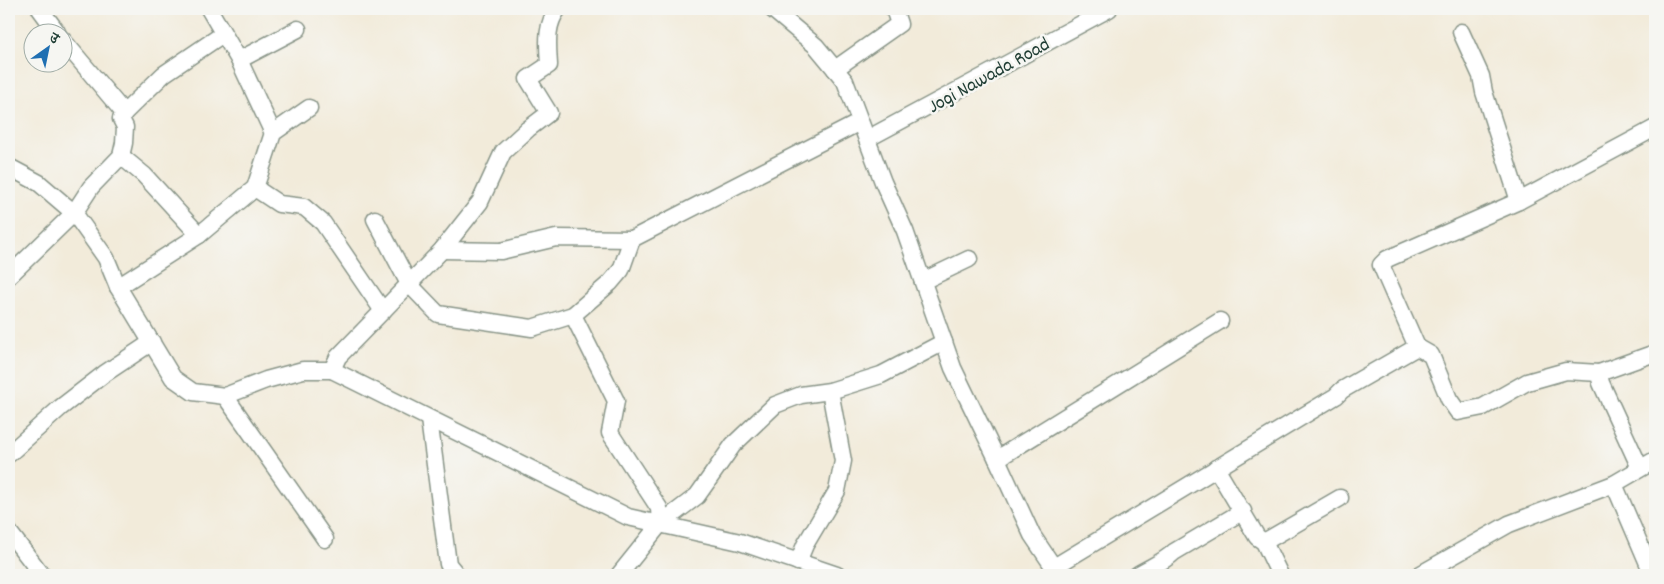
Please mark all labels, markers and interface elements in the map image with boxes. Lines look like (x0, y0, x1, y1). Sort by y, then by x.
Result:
north arrow (22, 22, 72, 72)
text: उ (44, 28, 64, 50)
street label: Jogi Nawada Road (923, 32, 1055, 122)

